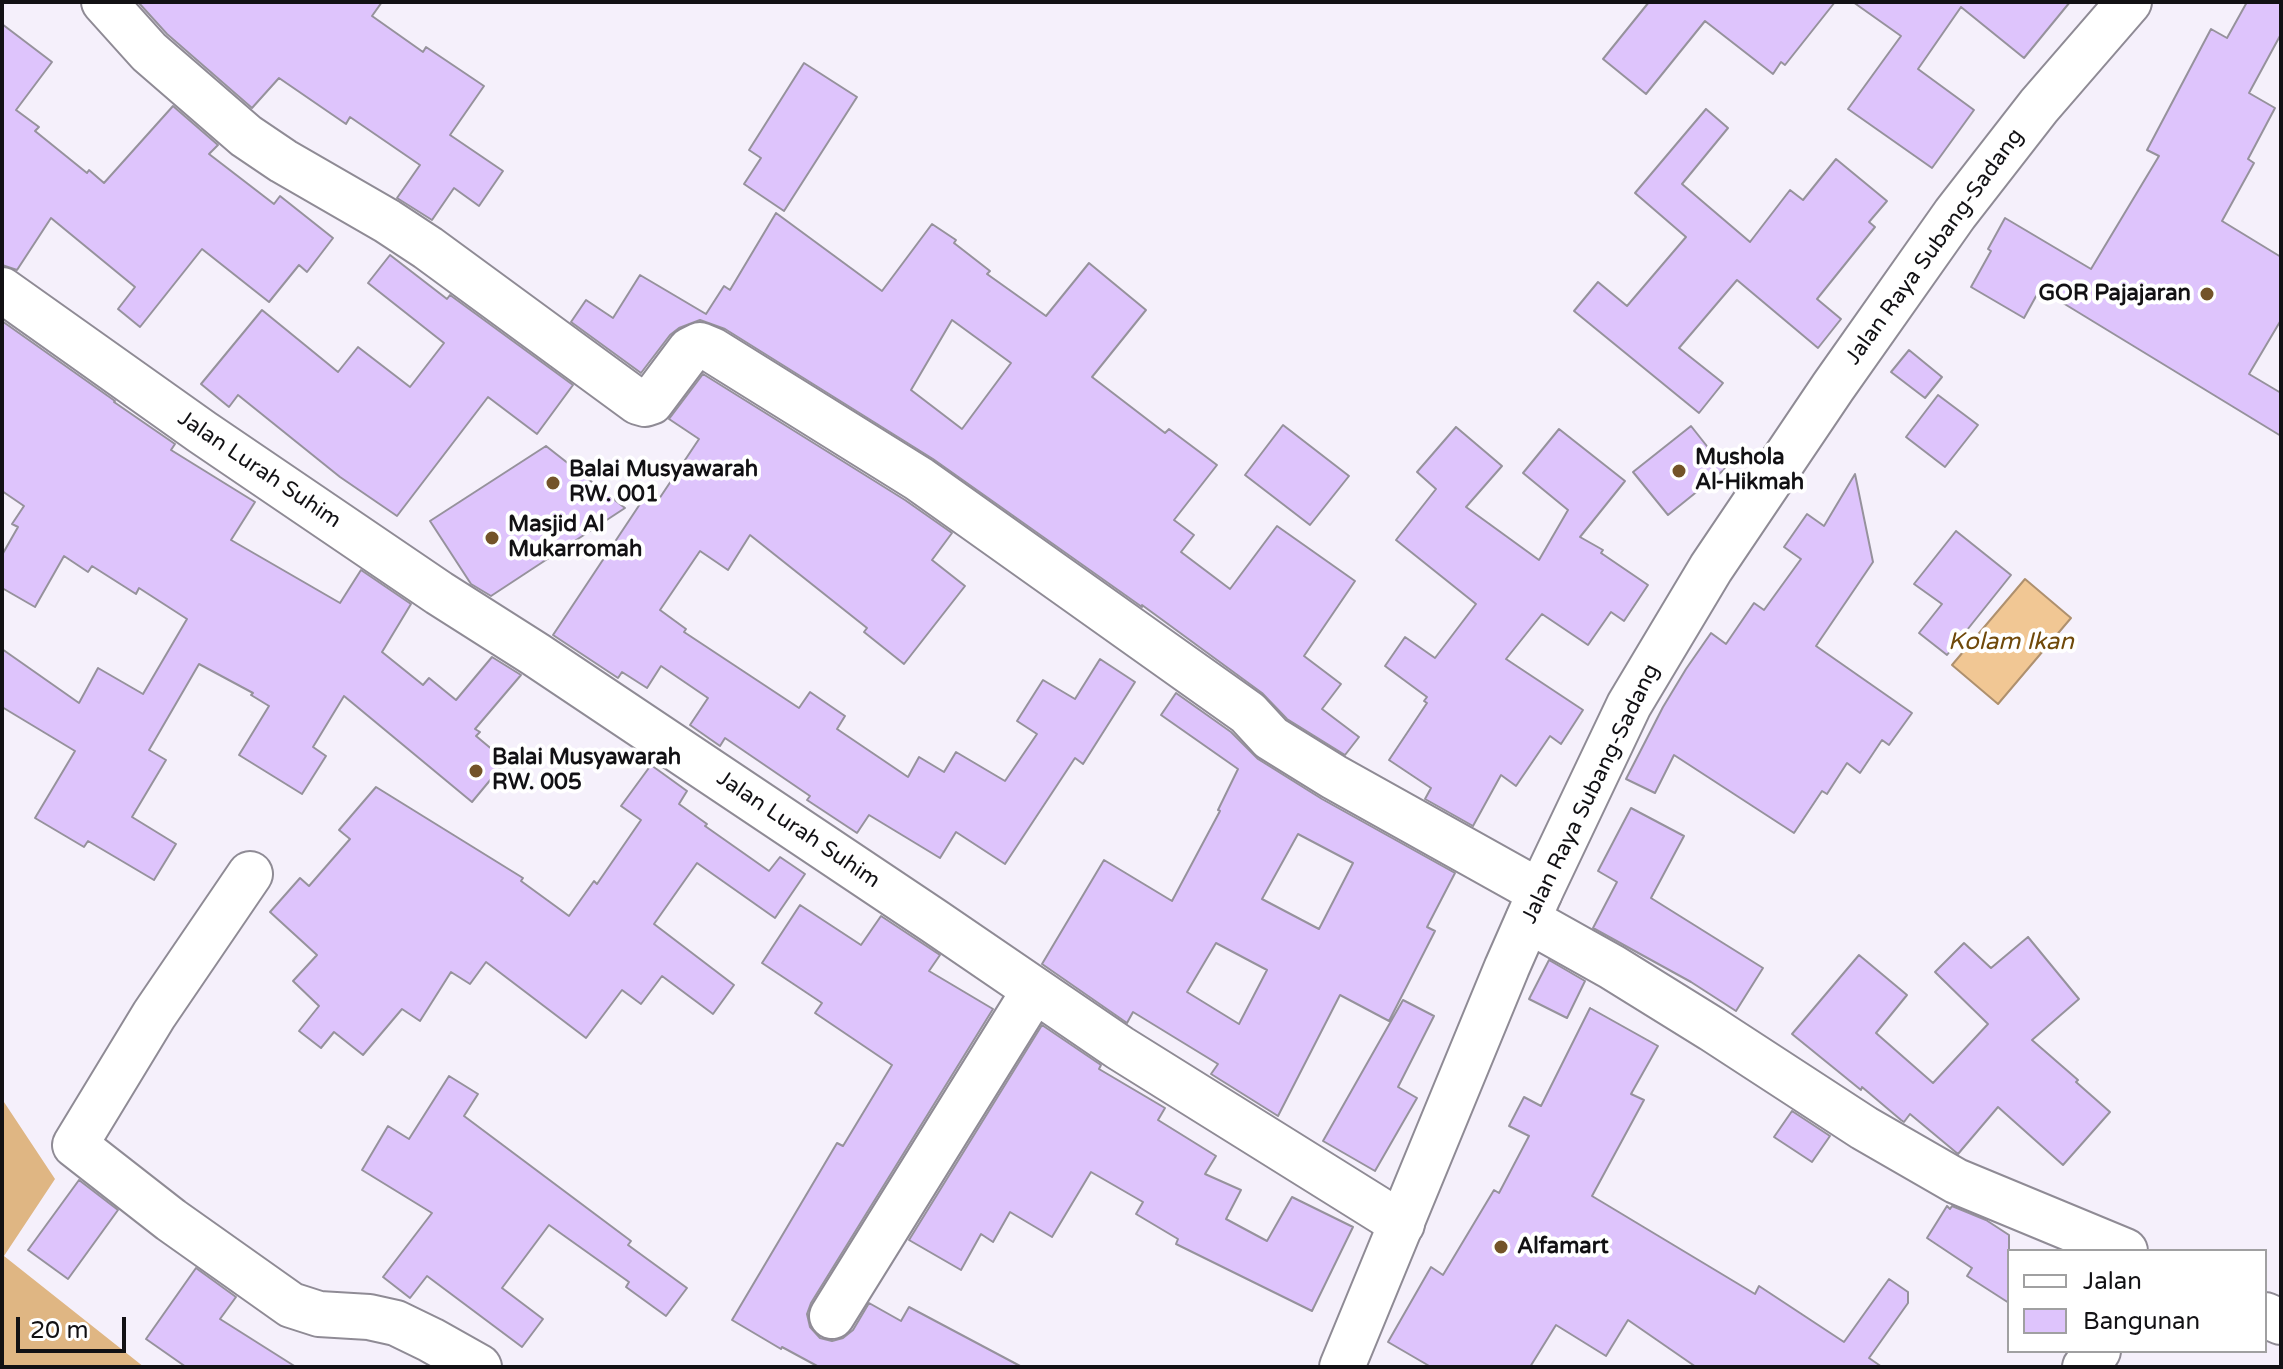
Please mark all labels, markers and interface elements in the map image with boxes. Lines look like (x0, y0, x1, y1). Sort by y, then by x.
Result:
street label: Jalan Raya Subang-Sadang (1840, 124, 2030, 370)
place label: GOR Pajajaran (2038, 281, 2191, 307)
marker: GOR Pajajaran (2198, 285, 2216, 303)
street label: Jalan Lurah Suhim (172, 406, 346, 534)
place label: Mushola Al-Hikmah (1695, 445, 1804, 496)
place label: Balai Musyawarah RW. 001 (569, 457, 758, 508)
marker: Mushola Al-Hikmah (1670, 462, 1688, 480)
marker: Balai Musyawarah RW. 001 (544, 474, 562, 492)
place label: Masjid Al Mukarromah (508, 512, 642, 564)
marker: Masjid Al Mukarromah (483, 529, 501, 547)
water label: Kolam Ikan (1948, 629, 2074, 657)
street label: Jalan Raya Subang-Sadang (1517, 660, 1665, 928)
place label: Balai Musyawarah RW. 005 (492, 745, 681, 796)
marker: Balai Musyawarah RW. 005 (467, 762, 485, 780)
street label: Jalan Lurah Suhim (711, 766, 885, 894)
place label: Alfamart (1517, 1234, 1609, 1260)
marker: Alfamart (1492, 1238, 1510, 1256)
legend (2007, 1249, 2267, 1353)
text: Jalan (2083, 1267, 2142, 1296)
scale bar (20, 1301, 130, 1351)
text: Bangunan (2083, 1307, 2200, 1336)
text: 20 m (30, 1316, 88, 1345)

